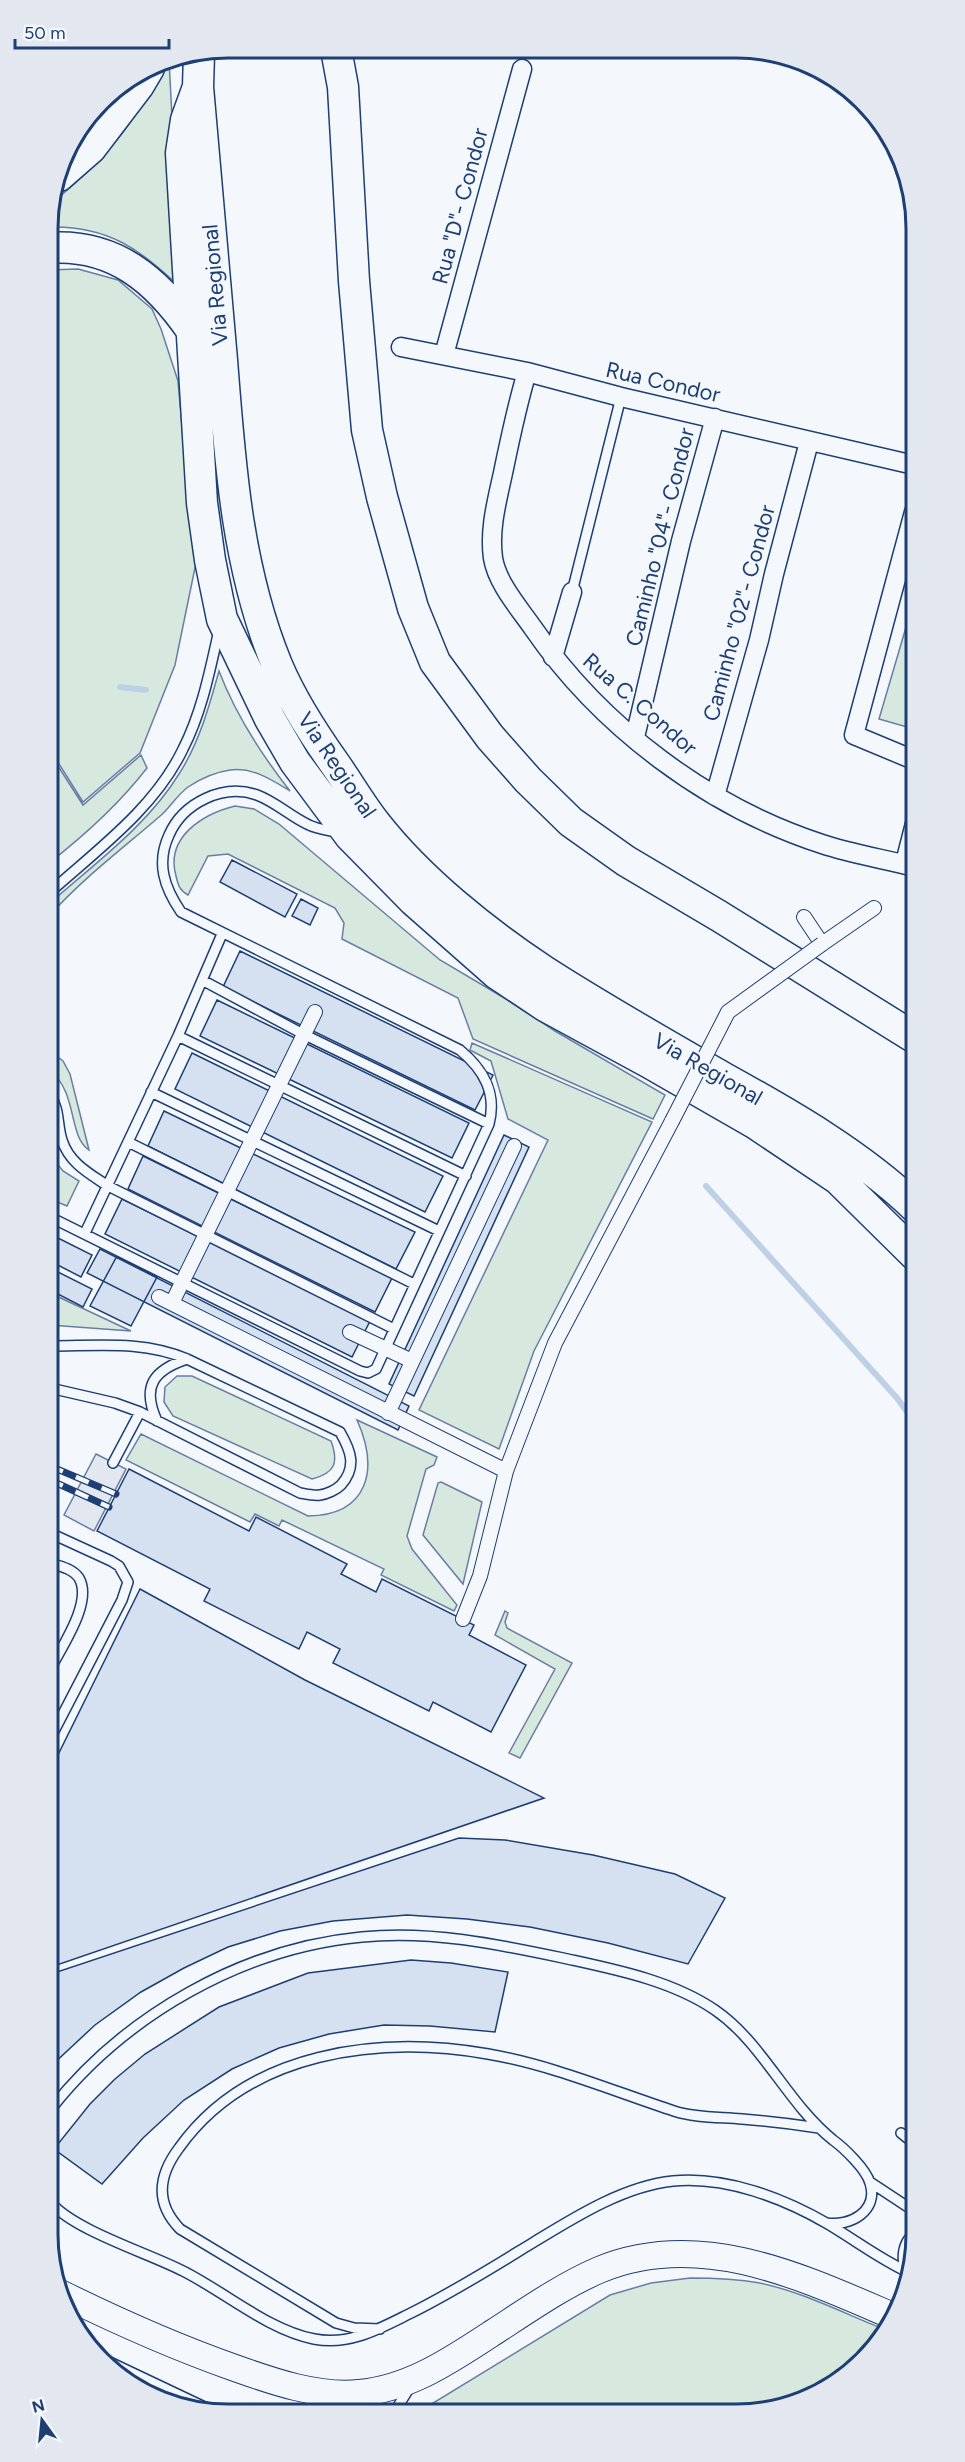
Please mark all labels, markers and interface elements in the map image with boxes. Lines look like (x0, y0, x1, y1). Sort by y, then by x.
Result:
scale bar (15, 12, 170, 50)
text: 50 m (24, 22, 66, 44)
street label: Rua "D"- Condor (426, 124, 494, 287)
street label: Via Regional (196, 223, 234, 347)
street label: Rua Condor (603, 356, 723, 408)
street label: Caminho "04"- Condor (620, 424, 700, 649)
street label: Caminho "02"- Condor (697, 501, 781, 724)
street label: Rua C. Condor (577, 647, 703, 761)
street label: Via Regional (292, 707, 382, 823)
street label: Via Regional (648, 1027, 768, 1111)
north arrow (12, 2390, 72, 2450)
text: N (30, 2395, 47, 2417)

